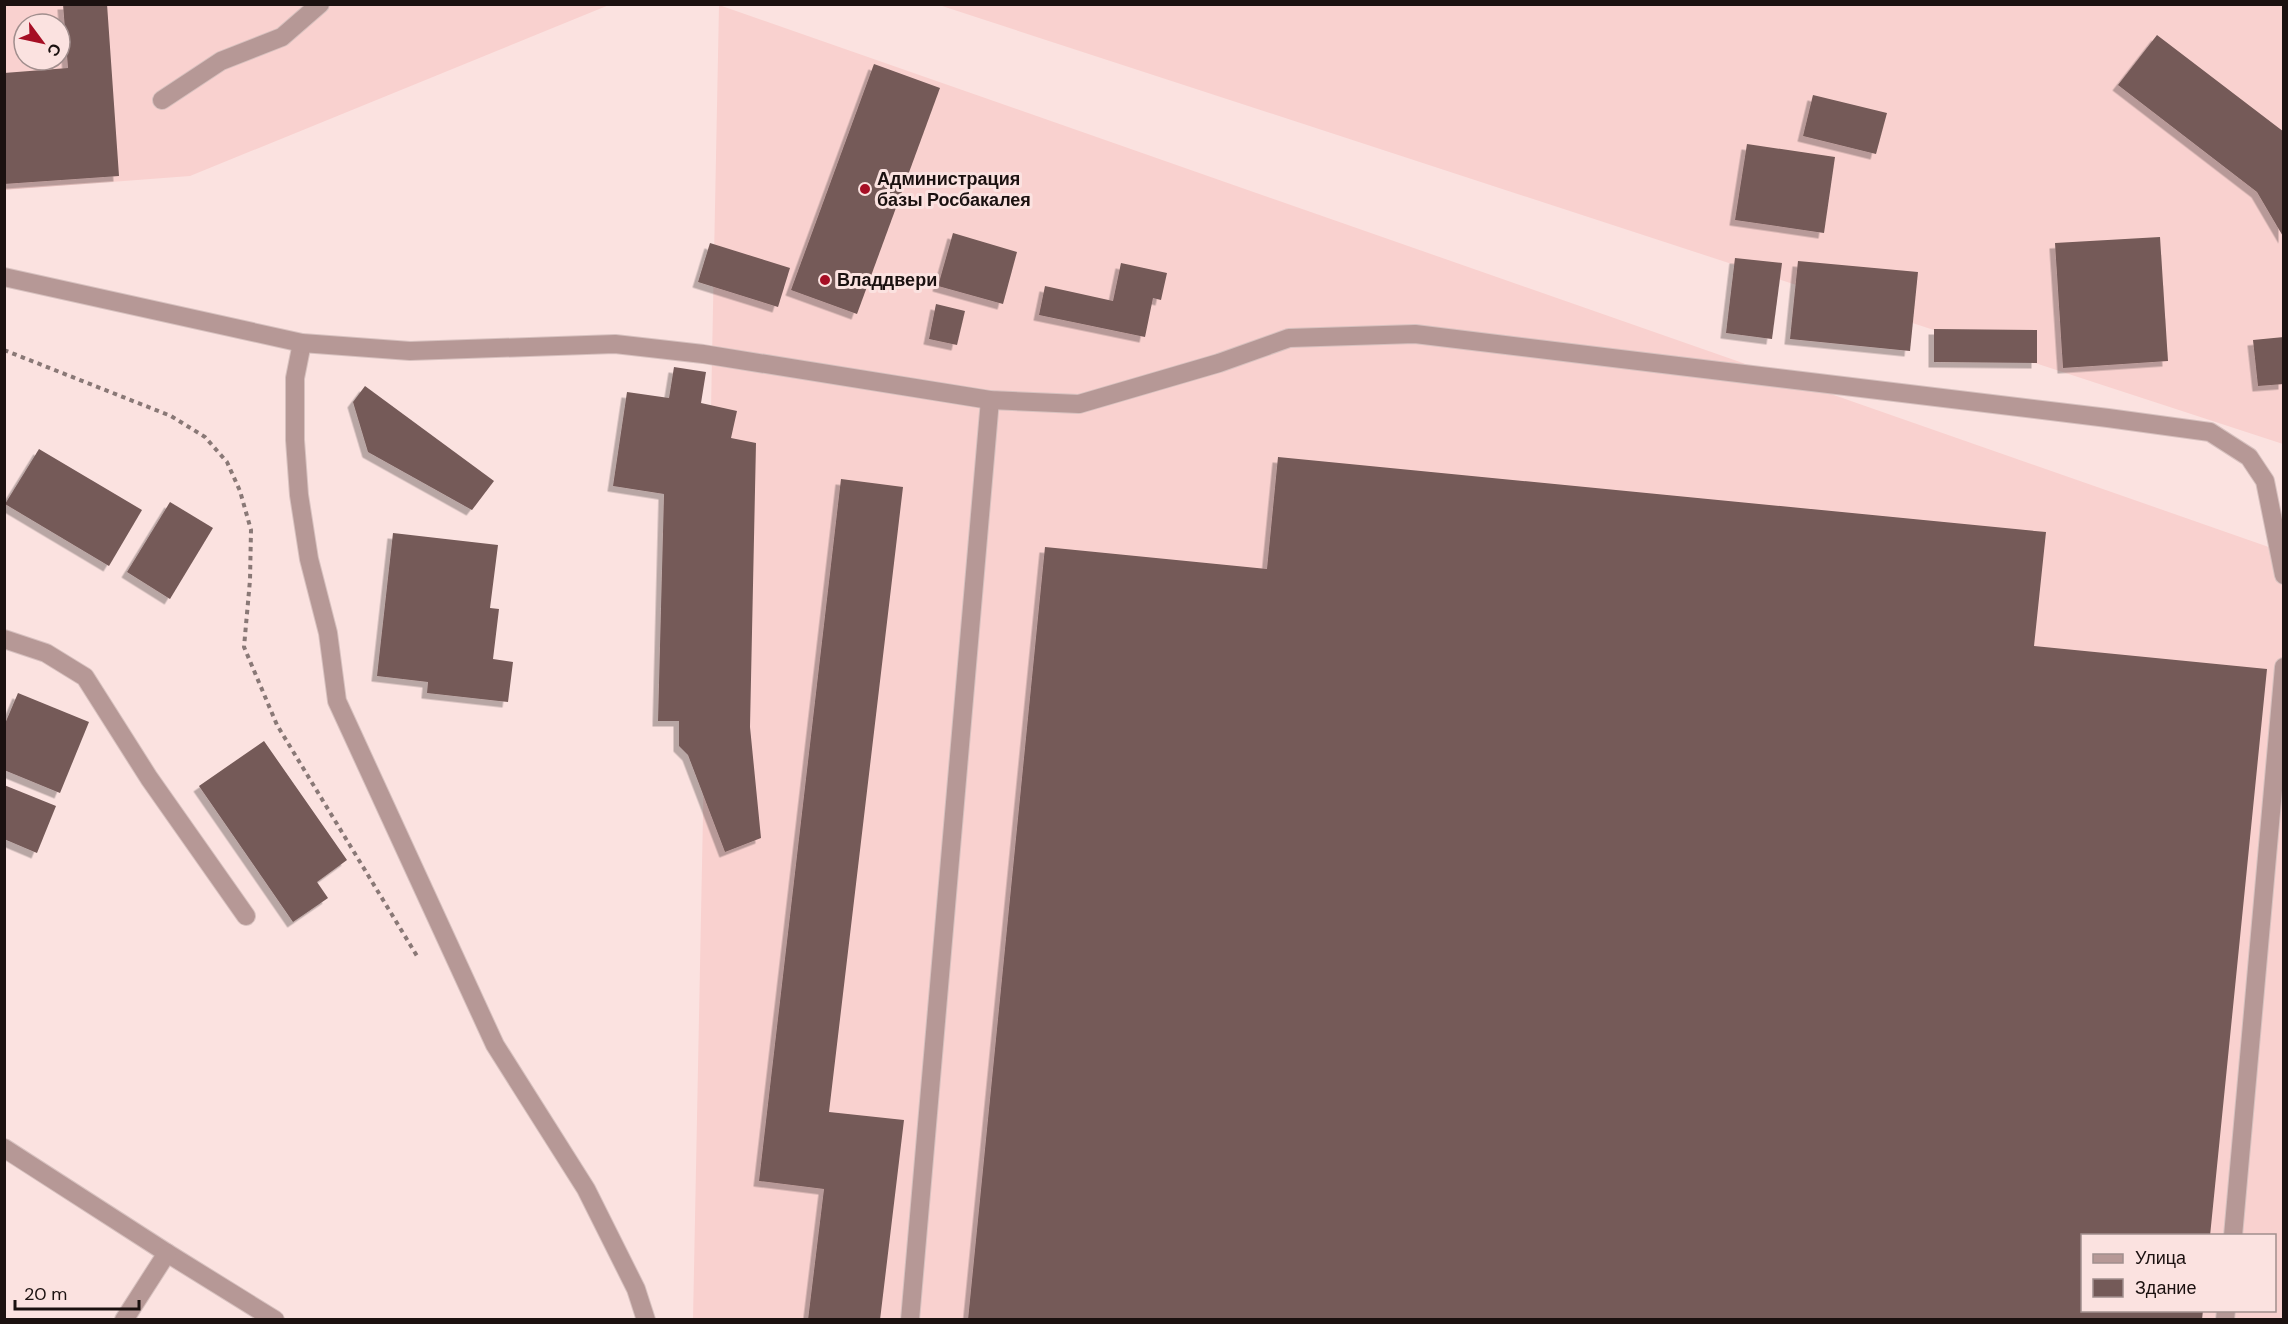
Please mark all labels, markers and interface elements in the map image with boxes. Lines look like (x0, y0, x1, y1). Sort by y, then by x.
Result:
north arrow (12, 12, 72, 72)
text: С (42, 39, 66, 61)
place label: Администрация базы Росбакалея (877, 167, 1031, 212)
marker: Администрация базы Росбакалея (858, 182, 872, 196)
place label: Владдвери (837, 268, 937, 292)
marker: Владдвери (818, 273, 832, 287)
legend (2081, 1234, 2276, 1312)
text: Улица (2135, 1246, 2187, 1270)
scale bar (15, 1273, 140, 1311)
text: Здание (2135, 1276, 2196, 1300)
text: 20 m (24, 1282, 67, 1306)

